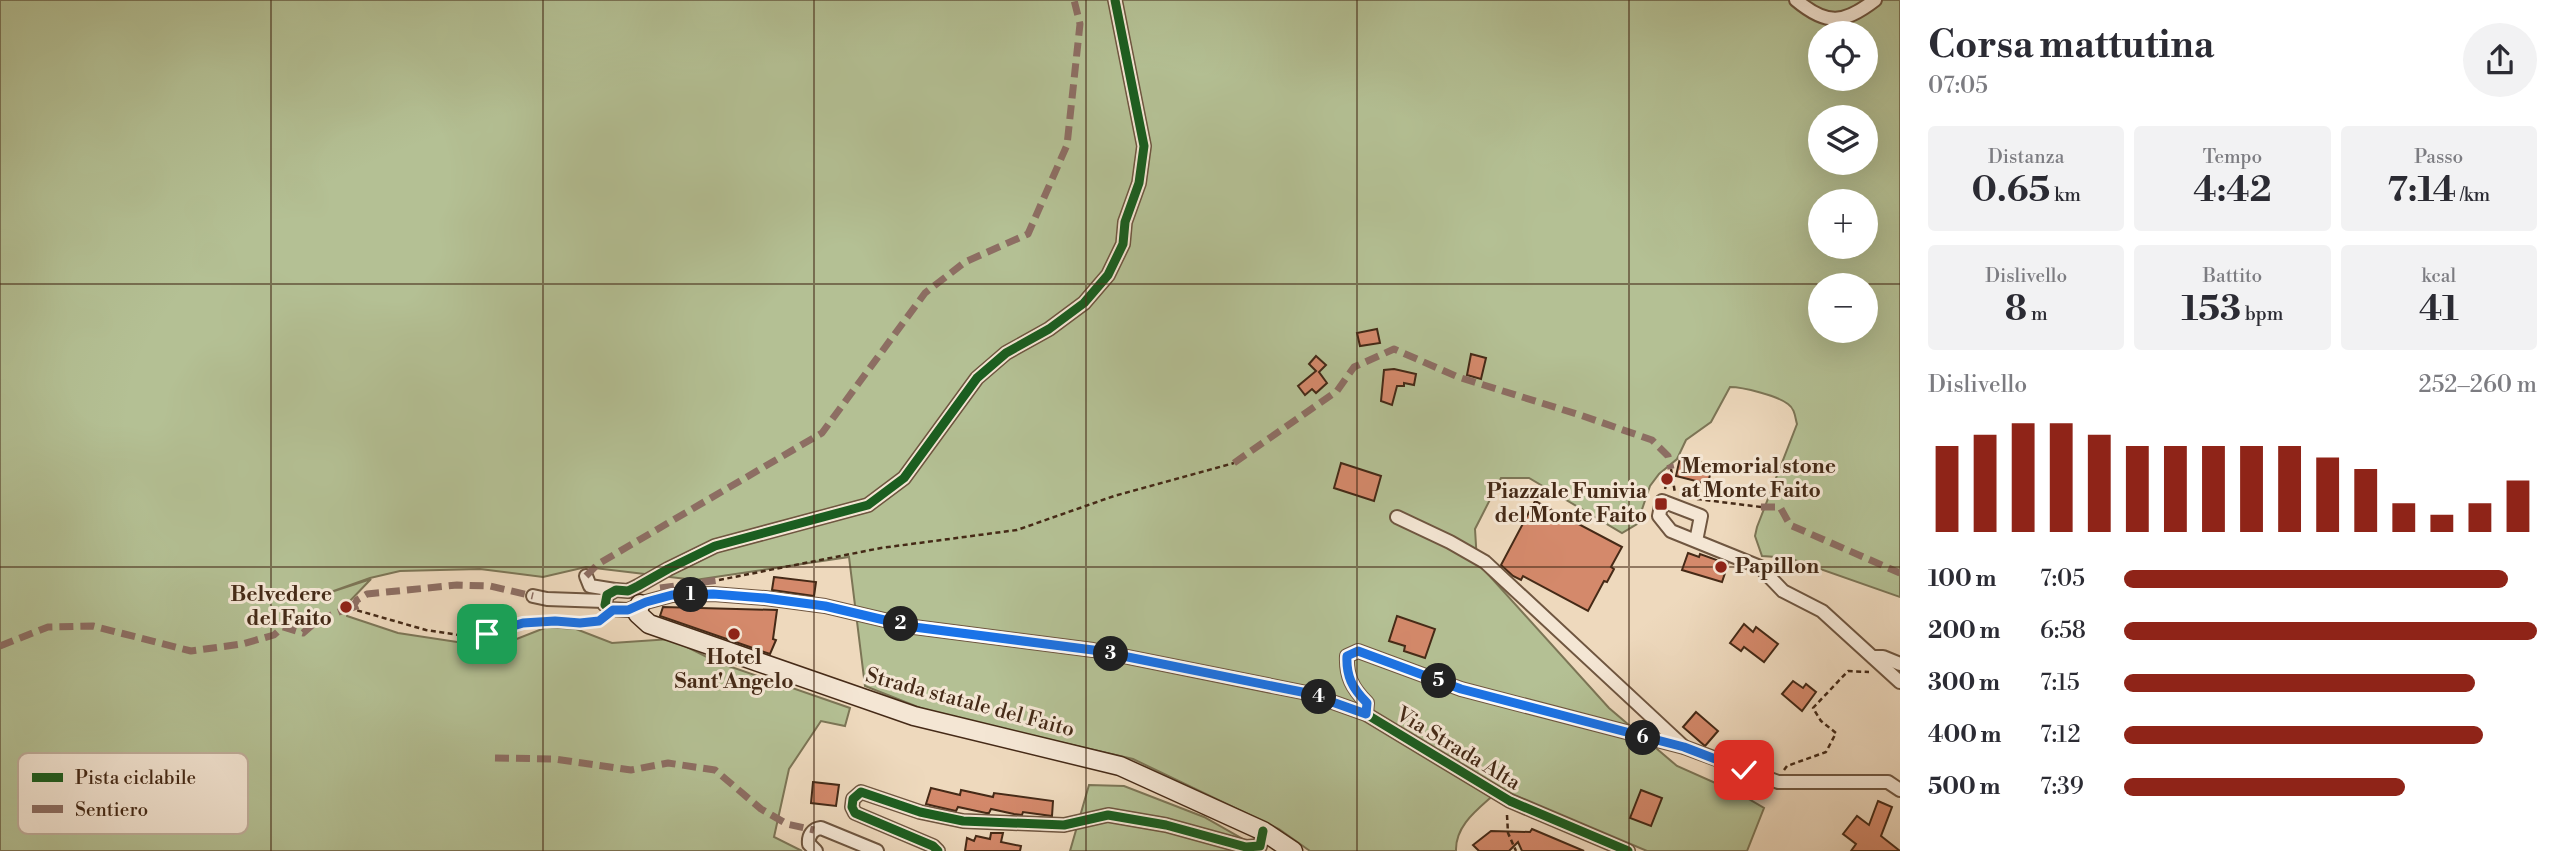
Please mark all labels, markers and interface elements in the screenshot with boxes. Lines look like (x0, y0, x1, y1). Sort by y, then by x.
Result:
map controls (1808, 21, 1878, 343)
button: locate (1808, 21, 1878, 91)
text: Corsa mattutina (1928, 22, 2214, 69)
button: share (2463, 23, 2537, 97)
text: 07:05 (1928, 72, 1988, 100)
button: layers (1808, 105, 1878, 175)
text: Distanza (1988, 145, 2064, 169)
text: Tempo (2203, 145, 2262, 169)
text: Passo (2414, 145, 2463, 169)
text: 0.65 (1972, 169, 2050, 212)
text: 4:42 (2193, 169, 2272, 212)
text: 7:14 (2387, 169, 2456, 212)
text: km (2050, 183, 2081, 207)
text: /km (2456, 183, 2490, 207)
button: + (1808, 189, 1878, 259)
text: Dislivello (1985, 264, 2067, 288)
text: Battito (2203, 264, 2262, 288)
text: kcal (2422, 264, 2456, 288)
button: − (1808, 273, 1878, 343)
text: 8 (2005, 288, 2027, 331)
text: 153 (2182, 288, 2241, 331)
text: 41 (2419, 288, 2459, 331)
text: m (2027, 302, 2048, 326)
text: bpm (2241, 302, 2283, 326)
text: Dislivello (1928, 371, 2027, 399)
text: 252–260 m (2419, 371, 2537, 399)
place label: Memorial stone at Monte Faito (1681, 454, 1836, 504)
marker: Memorial stone at Monte Faito (1659, 471, 1675, 487)
place label: Piazzale Funivia del Monte Faito (1487, 479, 1648, 529)
marker: Piazzale Funivia del Monte Faito (1653, 496, 1669, 512)
place label: Papillon (1735, 554, 1819, 580)
marker: Papillon (1713, 559, 1729, 575)
text: 100 m (1928, 565, 1996, 593)
text: 7:05 (2040, 565, 2085, 593)
pin: 1 (674, 578, 708, 612)
place label: Belvedere del Faito (230, 582, 332, 632)
text: 1 (686, 582, 695, 606)
marker: Belvedere del Faito (338, 599, 354, 615)
pin (457, 604, 517, 664)
pin: 2 (884, 606, 918, 642)
text: 2 (895, 611, 906, 635)
icon: arrive (468, 615, 506, 653)
text: 200 m (1928, 617, 2000, 645)
text: 6:58 (2040, 617, 2086, 645)
marker: Hotel Sant'Angelo (726, 626, 742, 642)
pin: 3 (1094, 636, 1128, 672)
text: 3 (1105, 641, 1116, 665)
place label: Hotel Sant'Angelo (674, 645, 794, 695)
street label: Strada statale del Faito (863, 663, 1077, 743)
pin: 5 (1422, 664, 1456, 698)
text: 5 (1433, 668, 1444, 692)
text: 300 m (1928, 669, 2000, 697)
text: 7:15 (2040, 669, 2080, 697)
pin: 4 (1302, 680, 1336, 714)
text: 4 (1312, 684, 1325, 708)
street label: Via Strada Alta (1390, 701, 1525, 797)
pin: 6 (1626, 720, 1660, 756)
text: 400 m (1928, 721, 2001, 749)
text: 7:12 (2040, 721, 2081, 749)
text: 6 (1637, 725, 1648, 749)
pin (1714, 740, 1774, 800)
icon: check (1725, 751, 1763, 789)
legend (18, 753, 248, 834)
text: Pista ciclabile (75, 766, 196, 790)
text: 500 m (1928, 773, 2000, 801)
text: 7:39 (2040, 773, 2084, 801)
text: Sentiero (75, 798, 148, 822)

